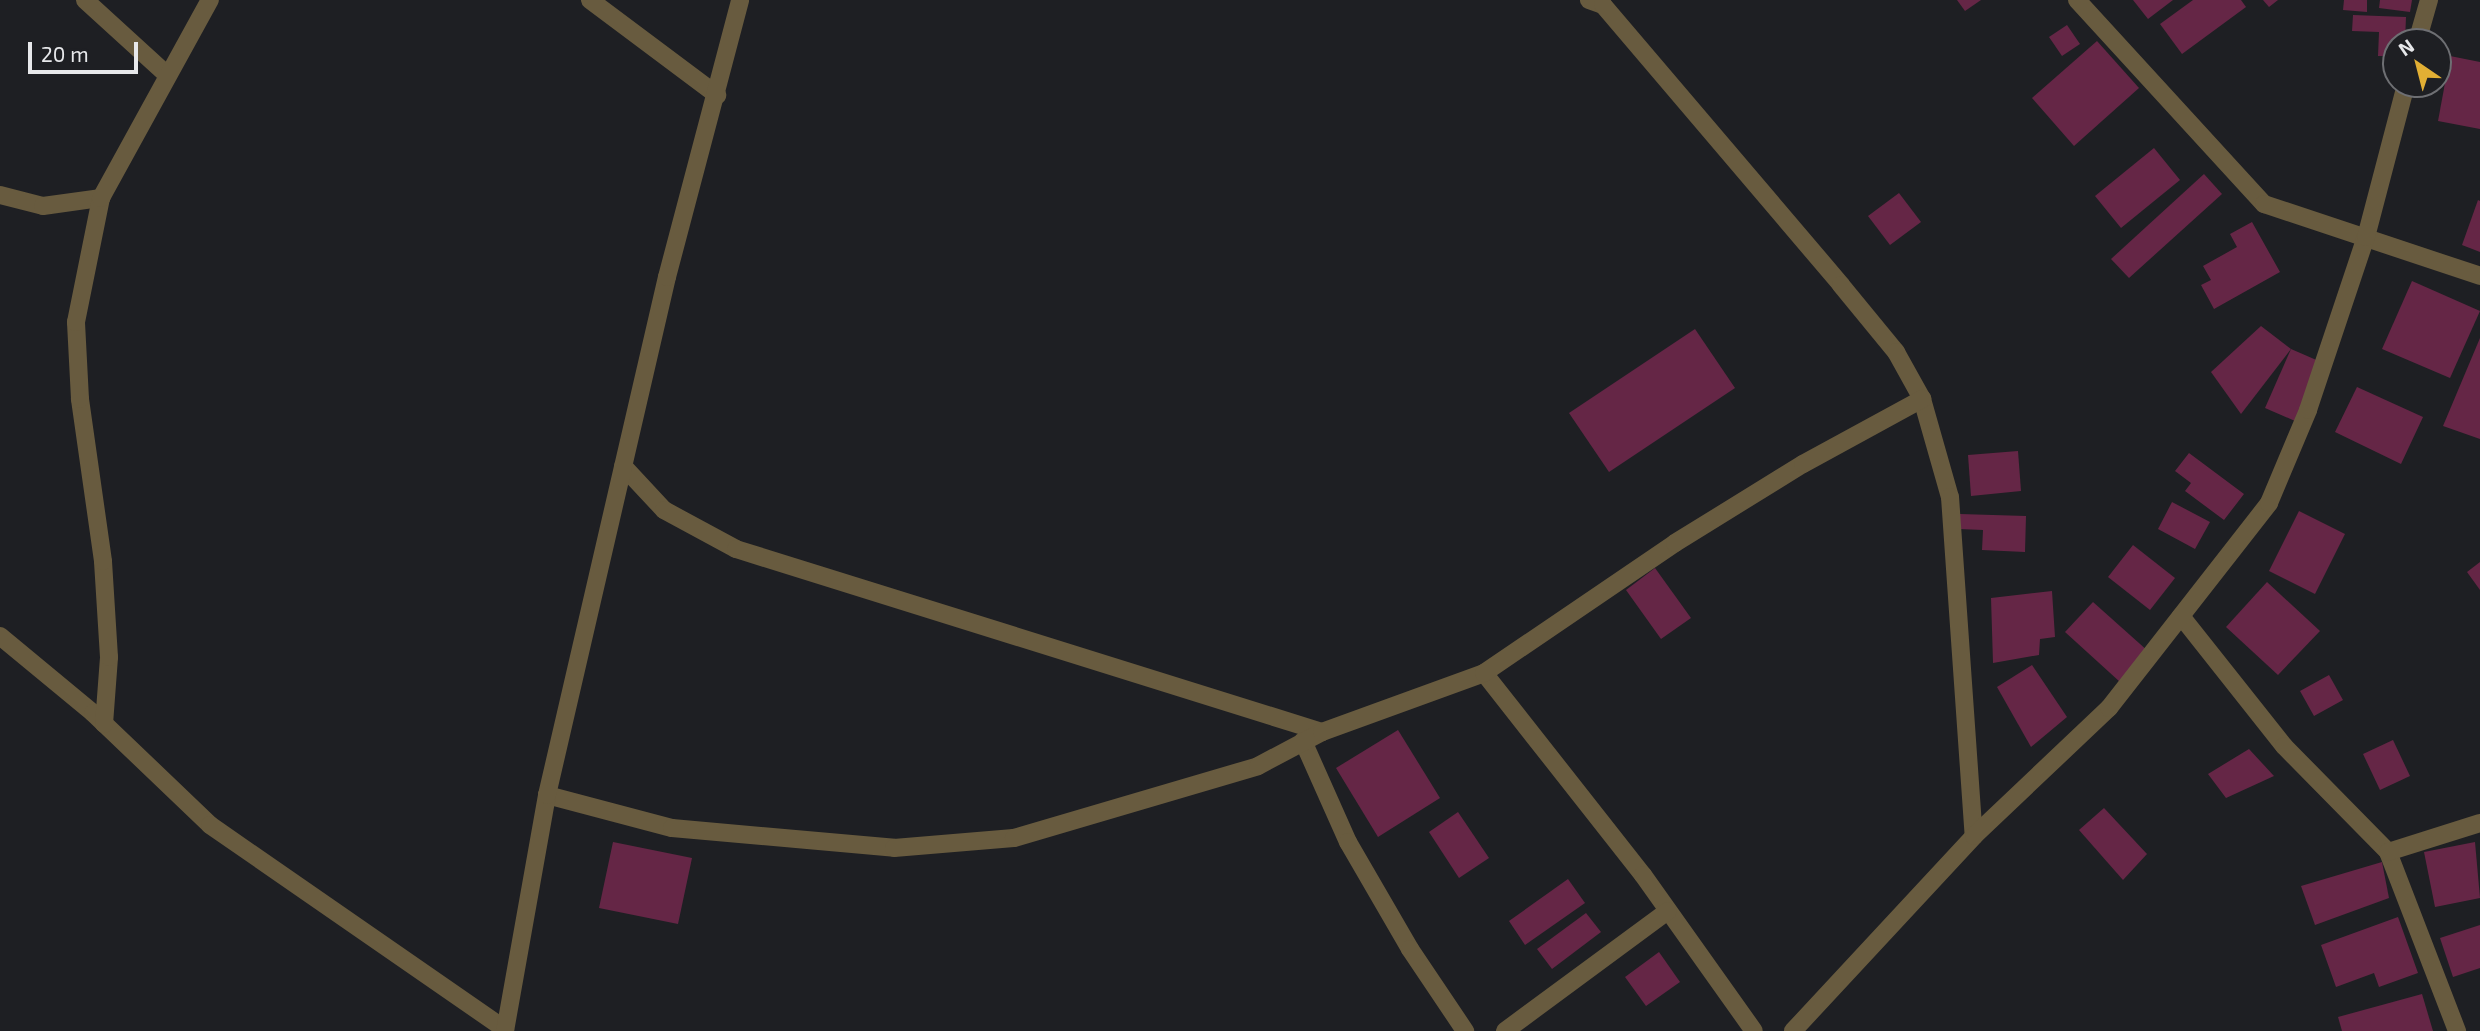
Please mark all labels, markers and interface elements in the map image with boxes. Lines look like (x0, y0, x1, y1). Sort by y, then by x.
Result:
scale bar (32, 28, 142, 72)
north arrow (2382, 28, 2452, 98)
text: N (2394, 34, 2418, 60)
text: 20 m (41, 41, 89, 66)

